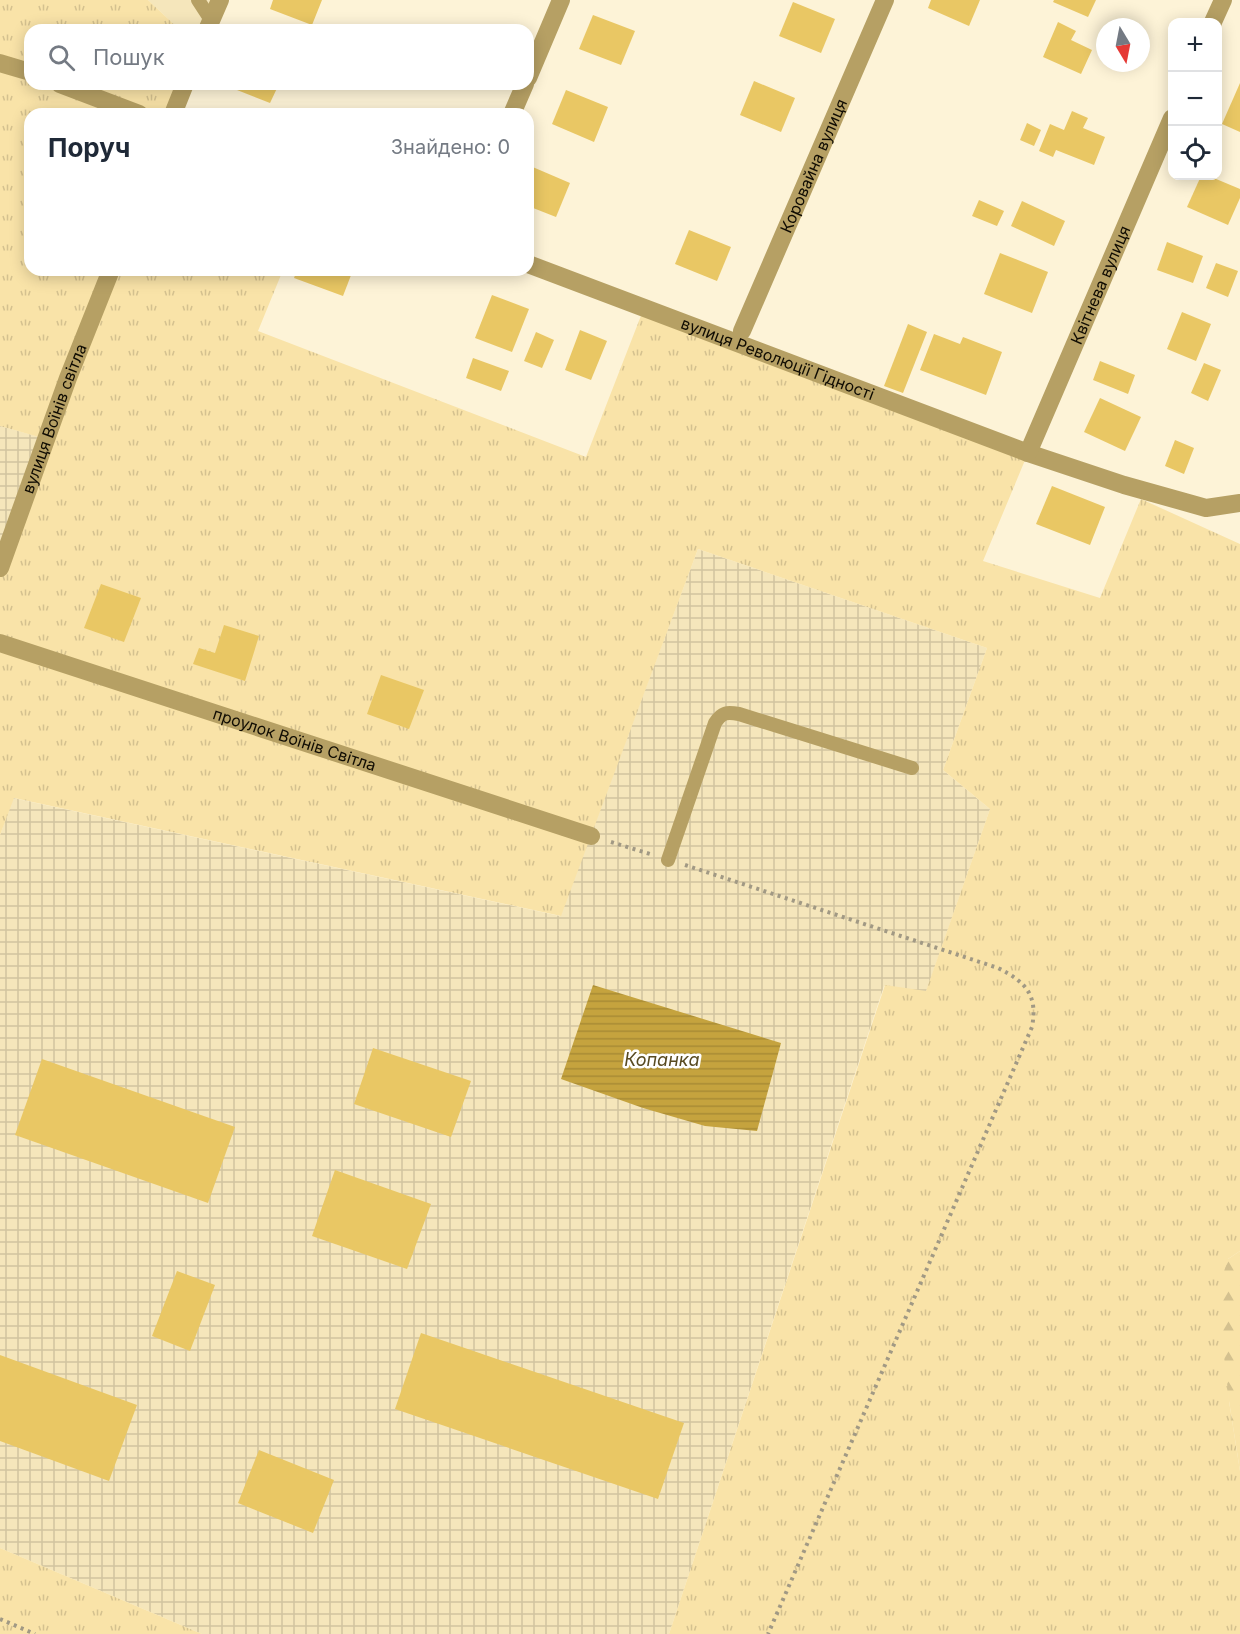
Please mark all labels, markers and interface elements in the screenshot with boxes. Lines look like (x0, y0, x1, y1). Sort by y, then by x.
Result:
north arrow (1096, 18, 1150, 72)
map controls (1168, 18, 1222, 180)
button: + (1168, 18, 1222, 72)
search box (24, 24, 534, 90)
icon: search (45, 41, 78, 74)
text: Пошук (93, 44, 165, 70)
button: − (1168, 72, 1222, 126)
street label: Коровайна вулиця (776, 96, 851, 236)
button: locate (1168, 126, 1222, 180)
text: Поруч (48, 132, 130, 163)
text: Знайдено: 0 (391, 135, 510, 159)
street label: Квітнева вулиця (1066, 223, 1135, 347)
street label: вулиця Революції Гідності (678, 313, 877, 404)
street label: вулиця Воїнів світла (18, 341, 91, 496)
street label: проулок Воїнів Світла (211, 703, 379, 775)
water label: Копанка (624, 1049, 700, 1070)

